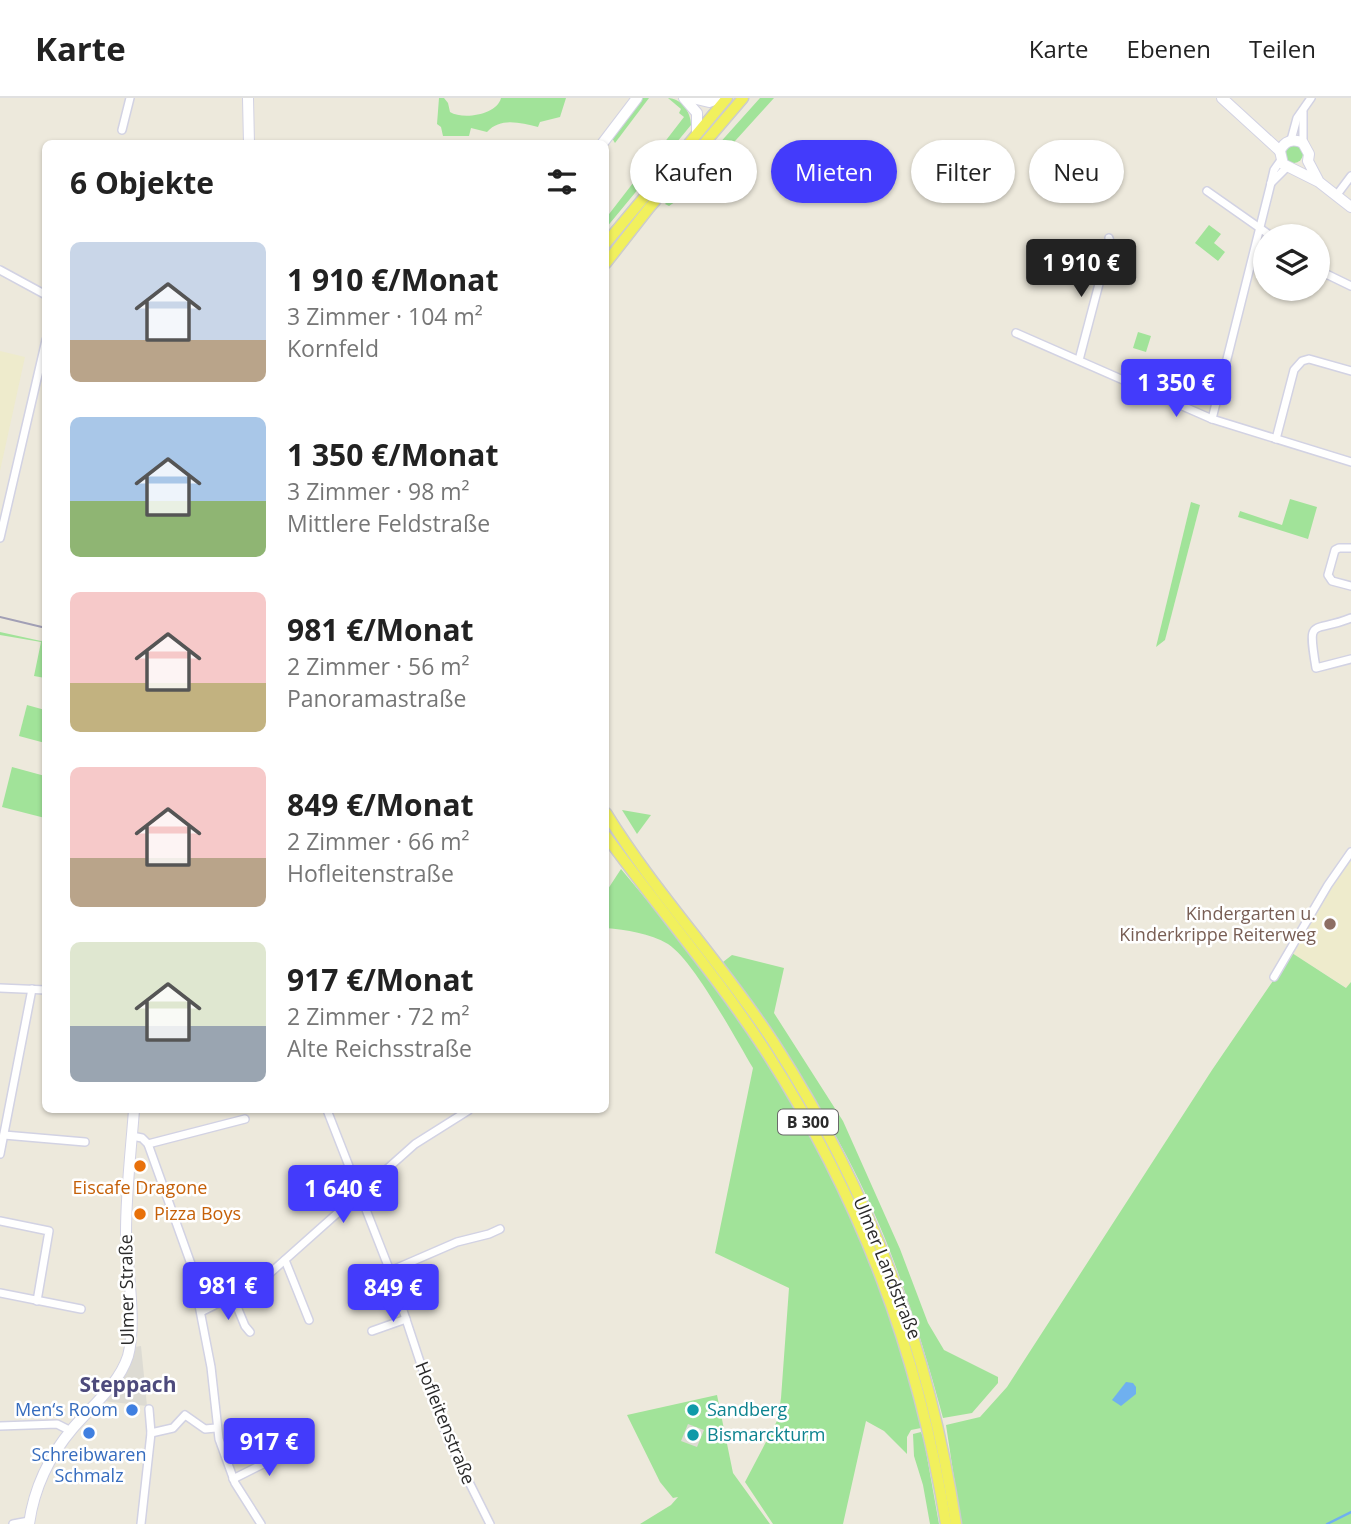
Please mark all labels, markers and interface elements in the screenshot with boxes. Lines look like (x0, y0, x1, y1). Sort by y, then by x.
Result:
text: Karte (35, 26, 126, 71)
text: Karte (1029, 32, 1089, 65)
text: Ebenen (1127, 32, 1211, 65)
text: Teilen (1249, 32, 1316, 65)
chip: Kaufen (630, 140, 757, 203)
chip: Mieten (771, 140, 897, 203)
chip: Filter (911, 140, 1015, 203)
chip: Neu (1029, 140, 1124, 203)
text: 6 Objekte (70, 162, 214, 203)
icon: filters (543, 163, 581, 201)
map controls (1253, 224, 1330, 301)
button: layers (1253, 224, 1330, 301)
pin: 1 910 € (1016, 240, 1146, 299)
text: 1 910 € (1042, 246, 1120, 278)
text: 1 910 €/Monat (287, 259, 498, 300)
icon: home (126, 270, 210, 354)
text: 3 Zimmer · 104 m² (287, 300, 483, 332)
text: Kornfeld (287, 332, 379, 364)
pin: 1 350 € (1111, 360, 1241, 419)
text: 1 350 € (1137, 366, 1215, 398)
text: 1 350 €/Monat (287, 434, 498, 475)
icon: home (126, 445, 210, 529)
text: 3 Zimmer · 98 m² (287, 475, 470, 507)
text: Mittlere Feldstraße (287, 507, 490, 539)
text: 981 €/Monat (287, 609, 474, 650)
icon: home (126, 620, 210, 704)
text: 2 Zimmer · 56 m² (287, 650, 470, 682)
text: Panoramastraße (287, 682, 466, 714)
text: 849 €/Monat (287, 784, 474, 825)
icon: home (126, 795, 210, 879)
text: 2 Zimmer · 66 m² (287, 825, 470, 857)
text: Hofleitenstraße (287, 857, 454, 889)
place label: Kindergarten u. Kinderkrippe Reiterweg (1119, 901, 1316, 946)
marker: Kindergarten u. Kinderkrippe Reiterweg (1322, 916, 1338, 932)
text: 917 €/Monat (287, 959, 474, 1000)
icon: home (126, 970, 210, 1054)
text: 2 Zimmer · 72 m² (287, 1000, 470, 1032)
text: Alte Reichsstraße (287, 1032, 472, 1064)
road number: B 300 (778, 1110, 838, 1134)
marker: Eiscafe Dragone (132, 1158, 148, 1174)
pin: 1 640 € (278, 1166, 408, 1225)
text: 1 640 € (304, 1172, 382, 1204)
place label: Eiscafe Dragone (73, 1175, 207, 1199)
street label: Ulmer Landstraße (848, 1193, 927, 1342)
place label: Pizza Boys (154, 1201, 241, 1225)
marker: Pizza Boys (132, 1206, 148, 1222)
street label: Ulmer Straße (113, 1234, 139, 1346)
pin: 981 € (179, 1262, 277, 1322)
pin: 849 € (344, 1264, 442, 1324)
text: 981 € (199, 1269, 257, 1301)
text: 849 € (364, 1271, 422, 1303)
street label: Hofleitenstraße (410, 1358, 482, 1488)
district label: Steppach (80, 1370, 176, 1398)
place label: Men‘s Room (15, 1397, 118, 1421)
place label: Sandberg (707, 1397, 787, 1421)
marker: Men‘s Room (124, 1402, 140, 1418)
marker: Sandberg (685, 1402, 701, 1418)
pin: 917 € (220, 1418, 318, 1478)
place label: Bismarckturm (707, 1422, 825, 1446)
marker: Schreibwaren Schmalz (81, 1425, 97, 1441)
text: 917 € (240, 1425, 298, 1457)
marker: Bismarckturm (685, 1427, 701, 1443)
place label: Schreibwaren Schmalz (31, 1442, 147, 1487)

